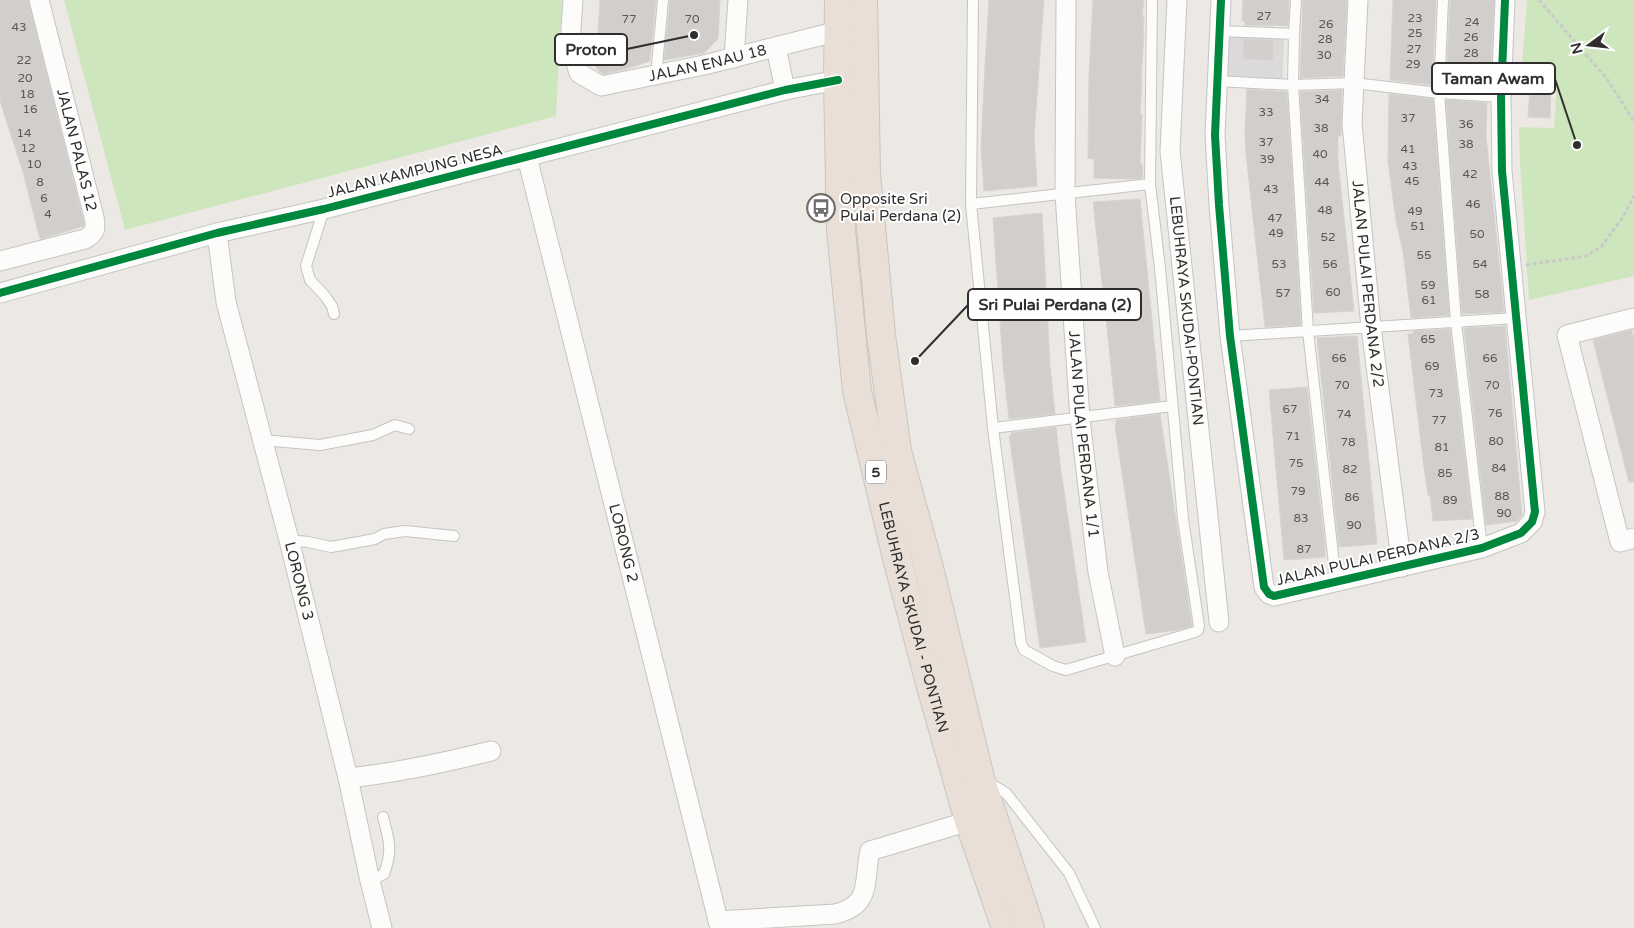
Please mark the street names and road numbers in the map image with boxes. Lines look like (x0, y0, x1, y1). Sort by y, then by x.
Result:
street label: JALAN ENAU 18 (647, 41, 768, 85)
street label: JALAN PALAS 12 (53, 87, 101, 213)
street label: JALAN KAMPUNG NESA (326, 141, 504, 201)
street label: JALAN PULAI PERDANA 2/2 (1348, 180, 1388, 389)
street label: LEBUHRAYA SKUDAI-PONTIAN (1166, 195, 1208, 427)
street label: JALAN PULAI PERDANA 1/1 (1065, 330, 1103, 539)
road number: 5 (866, 461, 886, 484)
street label: LEBUHRAYA SKUDAI - PONTIAN (875, 500, 953, 735)
street label: LORONG 2 (605, 502, 642, 584)
street label: JALAN PULAI PERDANA 2/3 (1275, 525, 1481, 589)
street label: LORONG 3 (281, 540, 318, 622)

